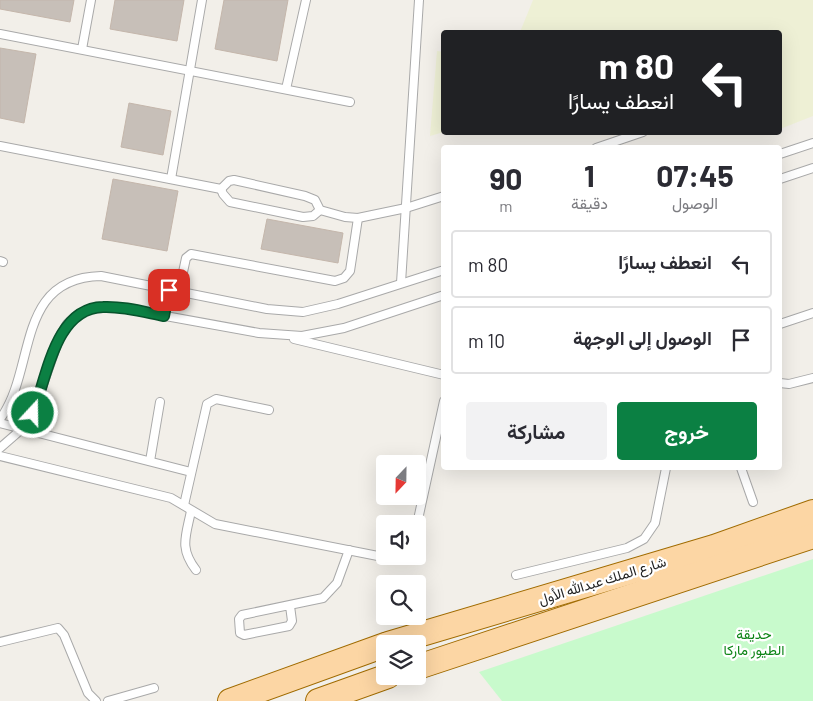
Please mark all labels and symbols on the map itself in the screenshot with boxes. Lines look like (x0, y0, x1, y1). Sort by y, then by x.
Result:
pin (148, 269, 190, 311)
position arrow (6, 386, 58, 438)
north arrow (376, 455, 426, 505)
street label: شارع الملك عبدالله الأول (536, 552, 669, 610)
park label: حديقة الطيور ماركا (724, 625, 784, 659)

